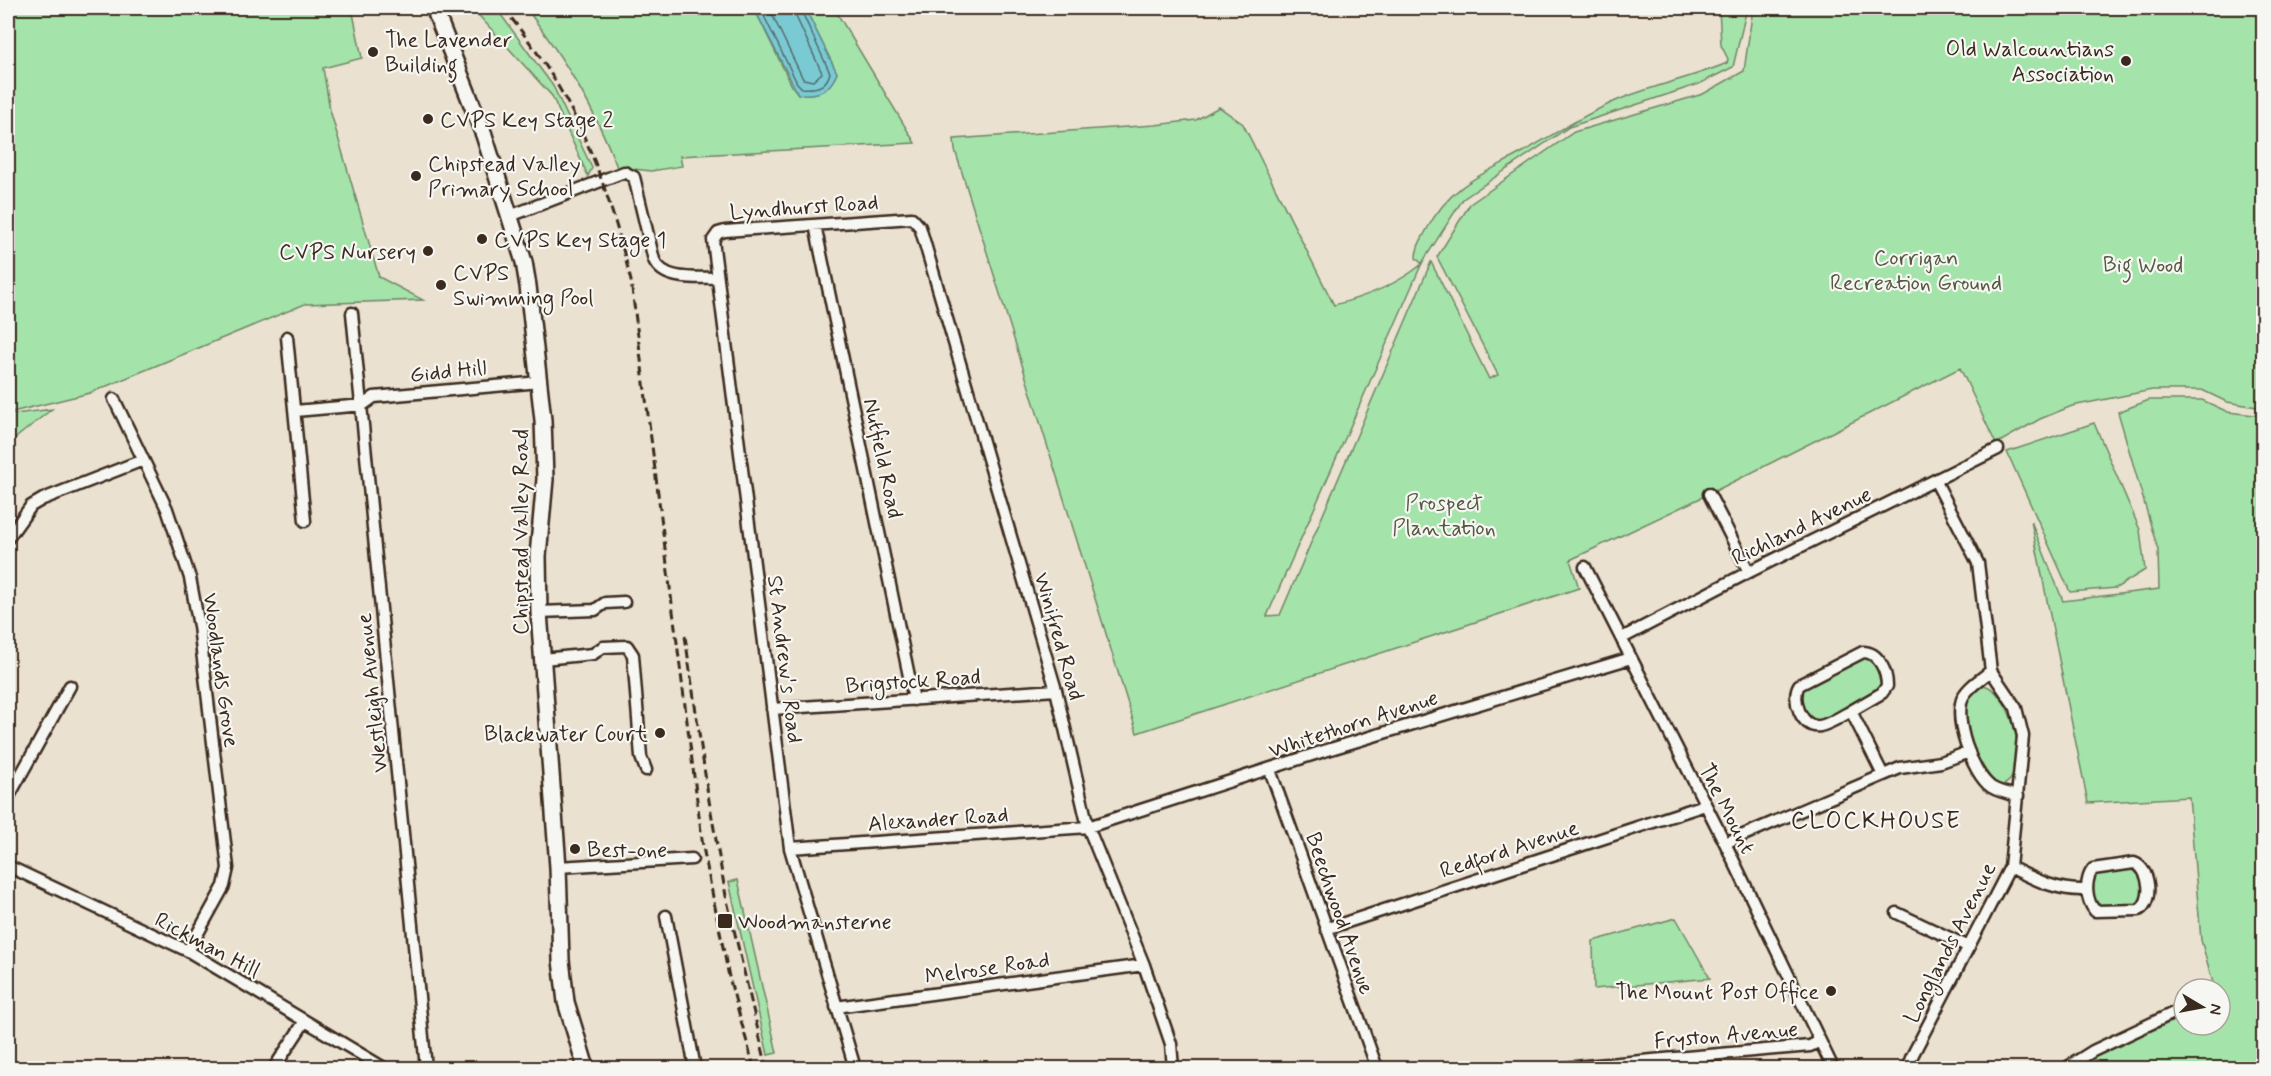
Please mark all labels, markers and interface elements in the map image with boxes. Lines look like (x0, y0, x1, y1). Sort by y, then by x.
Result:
place label: The Lavender Building (385, 27, 512, 83)
place label: Old Walcountians Association (1946, 36, 2114, 89)
marker: The Lavender Building (366, 45, 380, 59)
marker: Old Walcountians Association (2119, 54, 2133, 68)
place label: CVPS Key Stage 2 (440, 107, 613, 138)
marker: CVPS Key Stage 2 (421, 112, 435, 126)
place label: Chipstead Valley Primary School (428, 151, 581, 204)
marker: Chipstead Valley Primary School (409, 169, 423, 183)
street label: Lyndhurst Road (729, 189, 879, 227)
place label: CVPS Key Stage 1 (494, 227, 666, 258)
marker: CVPS Key Stage 1 (475, 232, 489, 246)
place label: CVPS Nursery (279, 239, 416, 267)
marker: CVPS Nursery (421, 244, 435, 258)
park label: Corrigan Recreation Ground (1830, 245, 2002, 298)
park label: Big Wood (2103, 252, 2183, 283)
place label: CVPS Swimming Pool (453, 260, 594, 316)
marker: CVPS Swimming Pool (434, 278, 448, 292)
street label: Gidd Hill (408, 354, 488, 390)
street label: Nutfield Road (856, 396, 908, 521)
street label: Chipstead Valley Road (508, 429, 536, 635)
street label: Richland Avenue (1727, 481, 1876, 573)
park label: Prospect Plantation (1392, 490, 1496, 543)
street label: Winifred Road (1026, 569, 1090, 704)
street label: St Andrew's Road (760, 574, 808, 745)
street label: Woodlands Grove (195, 591, 245, 749)
street label: Westleigh Avenue (351, 611, 396, 774)
street label: Brigstock Road (845, 663, 982, 704)
street label: Whitethorn Avenue (1265, 684, 1442, 766)
place label: Blackwater Court (484, 721, 648, 749)
marker: Blackwater Court (653, 726, 667, 740)
street label: The Mount (1691, 759, 1761, 859)
street label: Alexander Road (867, 801, 1009, 839)
district label: CLOCKHOUSE (1791, 806, 1961, 837)
street label: Redford Avenue (1437, 814, 1583, 887)
street label: Beechwood Avenue (1298, 829, 1380, 998)
place label: Best-one (587, 837, 667, 865)
marker: Best-one (568, 842, 582, 856)
street label: Longlands Avenue (1898, 858, 2006, 1029)
street label: Rickman Hill (149, 906, 265, 985)
place label: Woodmansterne (738, 909, 892, 937)
marker: Woodmansterne (716, 912, 734, 930)
street label: Melrose Road (923, 946, 1051, 992)
north arrow (2172, 977, 2232, 1037)
place label: The Mount Post Office (1615, 979, 1819, 1007)
marker: The Mount Post Office (1824, 984, 1838, 998)
text: N (2204, 1002, 2227, 1016)
street label: Fryston Avenue (1653, 1016, 1799, 1056)

